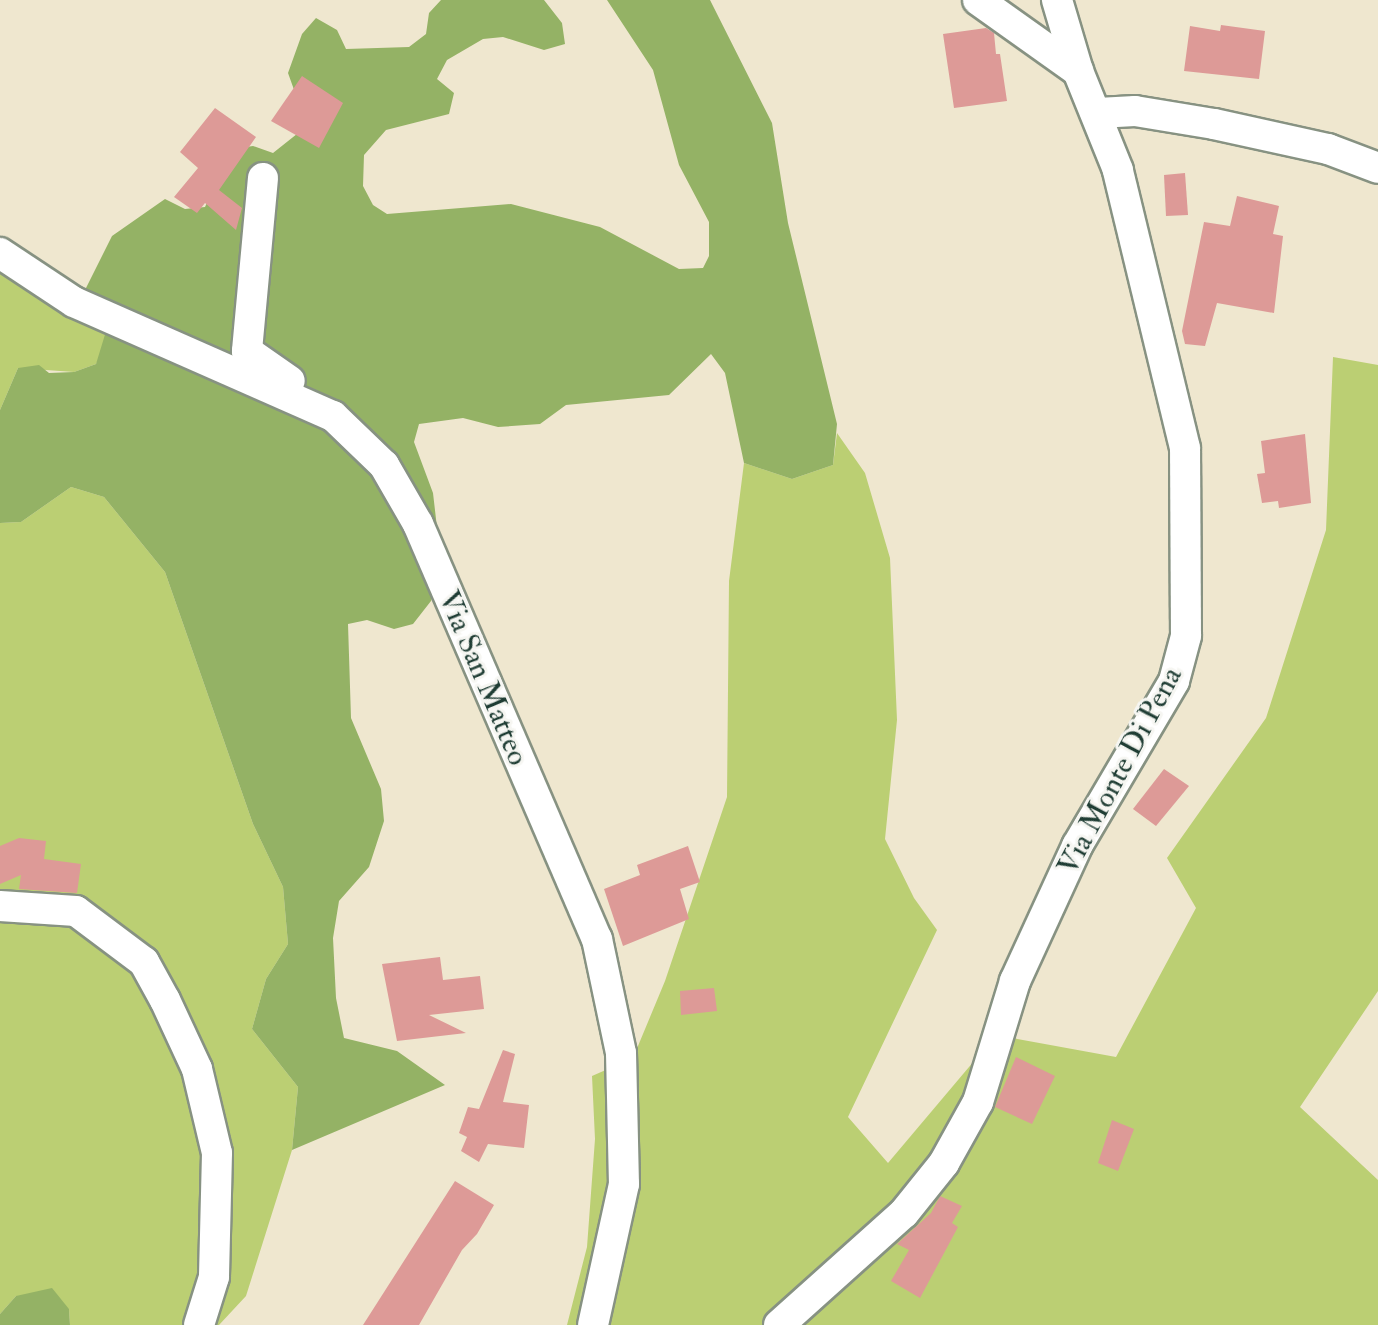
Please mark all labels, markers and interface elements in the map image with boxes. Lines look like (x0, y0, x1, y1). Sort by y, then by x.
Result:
street label: Via San Matteo (430, 585, 536, 771)
street label: Via Monte Di Pena (1050, 661, 1190, 881)

